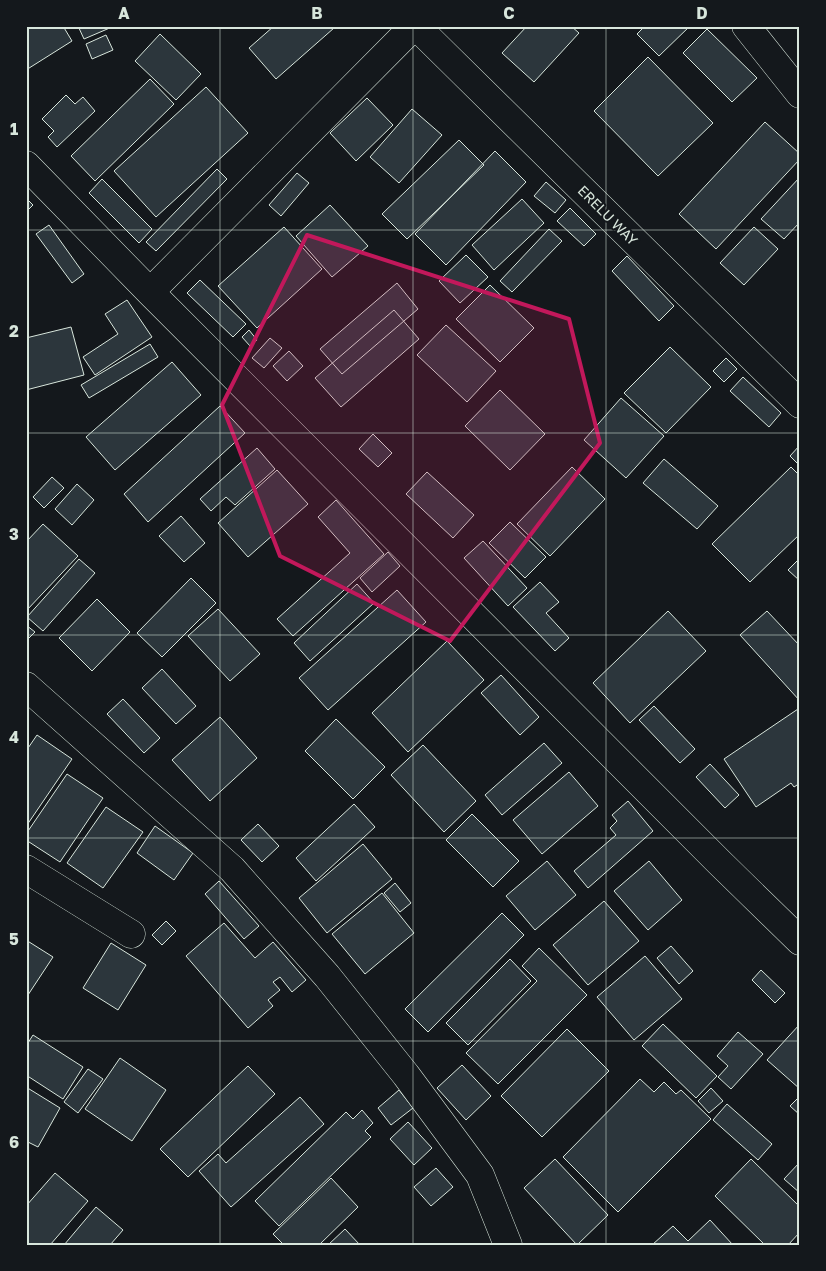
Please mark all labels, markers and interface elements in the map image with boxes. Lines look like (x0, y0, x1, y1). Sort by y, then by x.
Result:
text: A (118, 3, 130, 23)
text: B (311, 3, 323, 23)
text: C (503, 3, 515, 23)
text: D (696, 3, 708, 23)
text: 1 (10, 119, 18, 139)
street label: ERELU WAY (575, 182, 641, 248)
text: 2 (9, 321, 19, 341)
text: 3 (9, 524, 19, 544)
text: 4 (9, 727, 19, 747)
text: 5 (9, 929, 19, 949)
text: 6 (9, 1132, 19, 1152)

